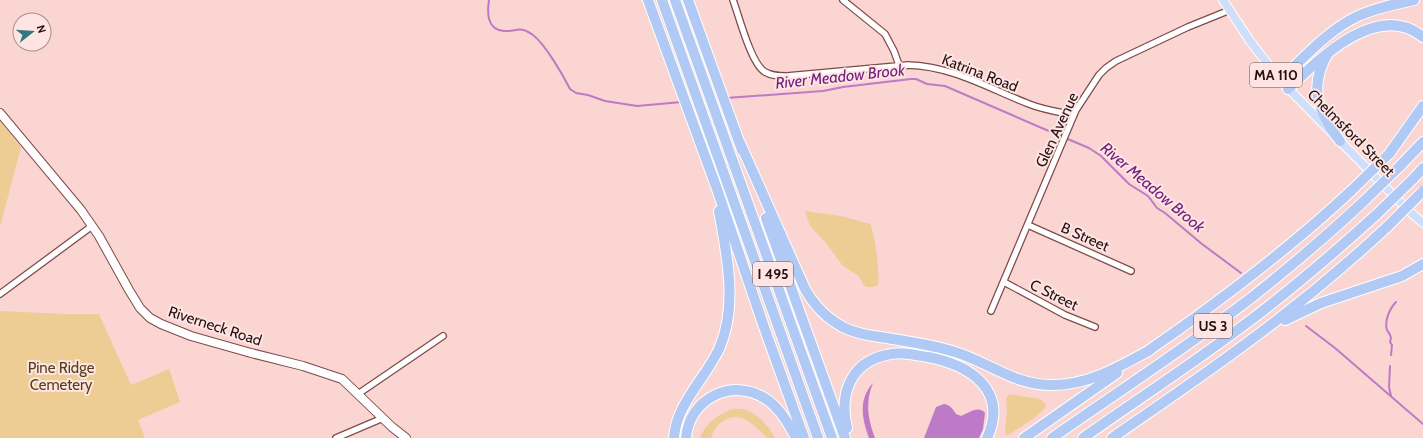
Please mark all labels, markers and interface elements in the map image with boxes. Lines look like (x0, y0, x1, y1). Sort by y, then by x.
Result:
north arrow (12, 12, 52, 52)
text: N (34, 23, 49, 35)
street label: Katrina Road (939, 50, 1021, 96)
water label: River Meadow Brook (774, 60, 907, 93)
road number: MA 110 (1250, 63, 1302, 87)
street label: Chelmsford Street (1304, 86, 1398, 180)
street label: Glen Avenue (1032, 89, 1082, 170)
water label: River Meadow Brook (1097, 138, 1209, 237)
street label: B Street (1058, 218, 1112, 256)
road number: I 495 (753, 262, 793, 286)
street label: C Street (1027, 276, 1081, 314)
street label: Riverneck Road (166, 302, 264, 350)
road number: US 3 (1194, 314, 1232, 338)
park label: Pine Ridge Cemetery (28, 359, 95, 394)

